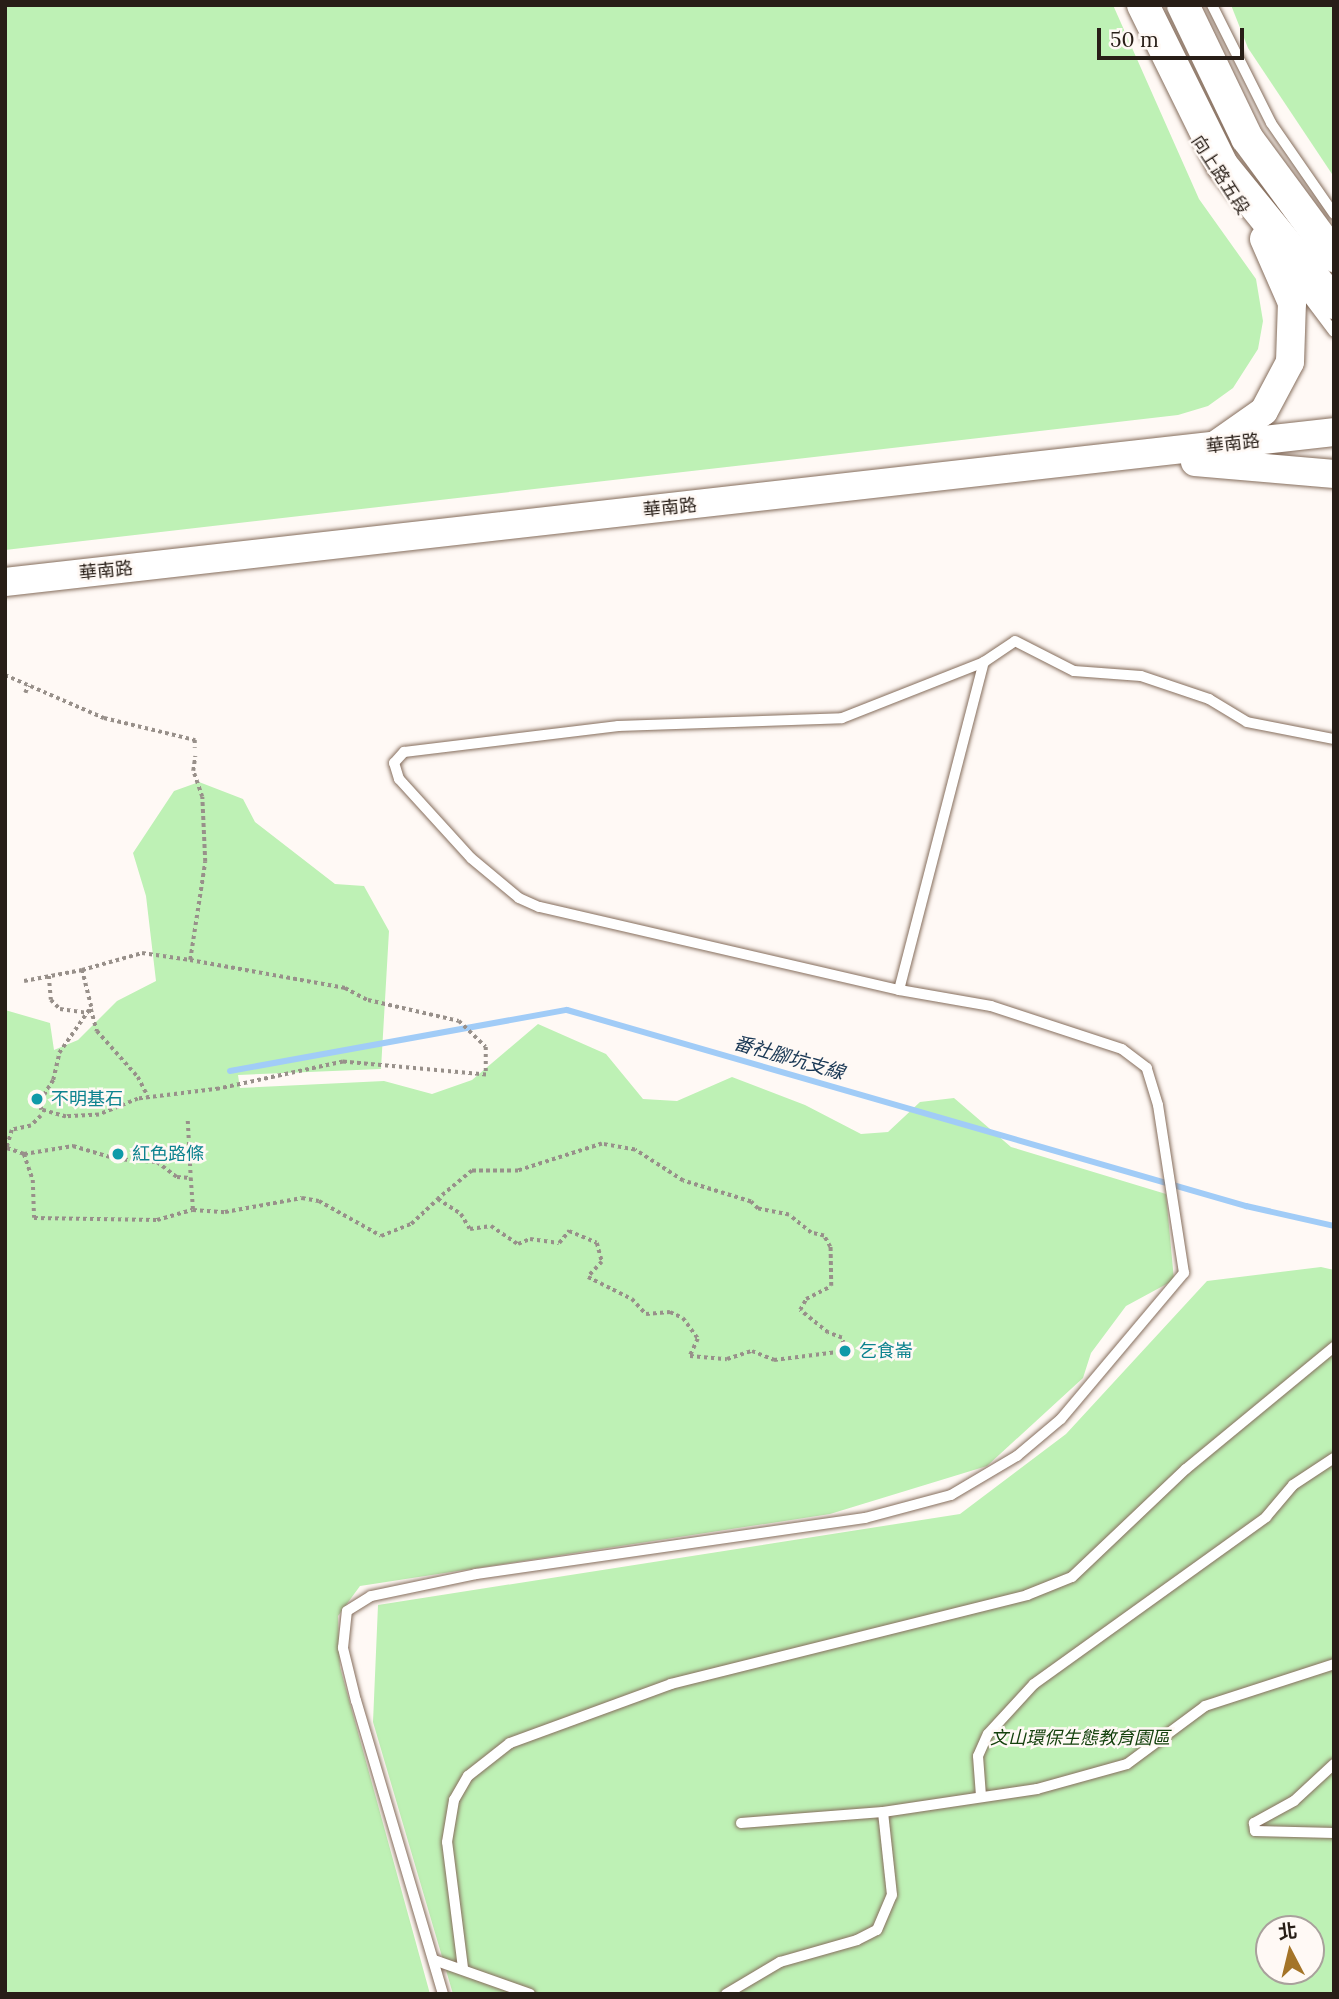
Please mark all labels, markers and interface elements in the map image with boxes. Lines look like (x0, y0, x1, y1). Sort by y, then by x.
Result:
scale bar (1101, 14, 1248, 58)
text: 50 m (1110, 26, 1159, 53)
street label: 向上路五段 (1186, 131, 1254, 219)
street label: 華南路 (1205, 430, 1261, 458)
street label: 華南路 (642, 494, 698, 522)
street label: 華南路 (78, 557, 134, 585)
water label: 番社腳坑支線 (731, 1031, 847, 1085)
place label: 不明基石 (51, 1088, 123, 1110)
marker: 不明基石 (29, 1091, 45, 1107)
place label: 紅色路條 (132, 1143, 204, 1165)
marker: 紅色路條 (110, 1146, 126, 1162)
place label: 乞食崙 (859, 1340, 913, 1362)
marker: 乞食崙 (837, 1343, 853, 1359)
park label: 文山環保生態教育園區 (990, 1727, 1170, 1749)
north arrow (1255, 1915, 1325, 1985)
text: 北 (1277, 1918, 1299, 1944)

